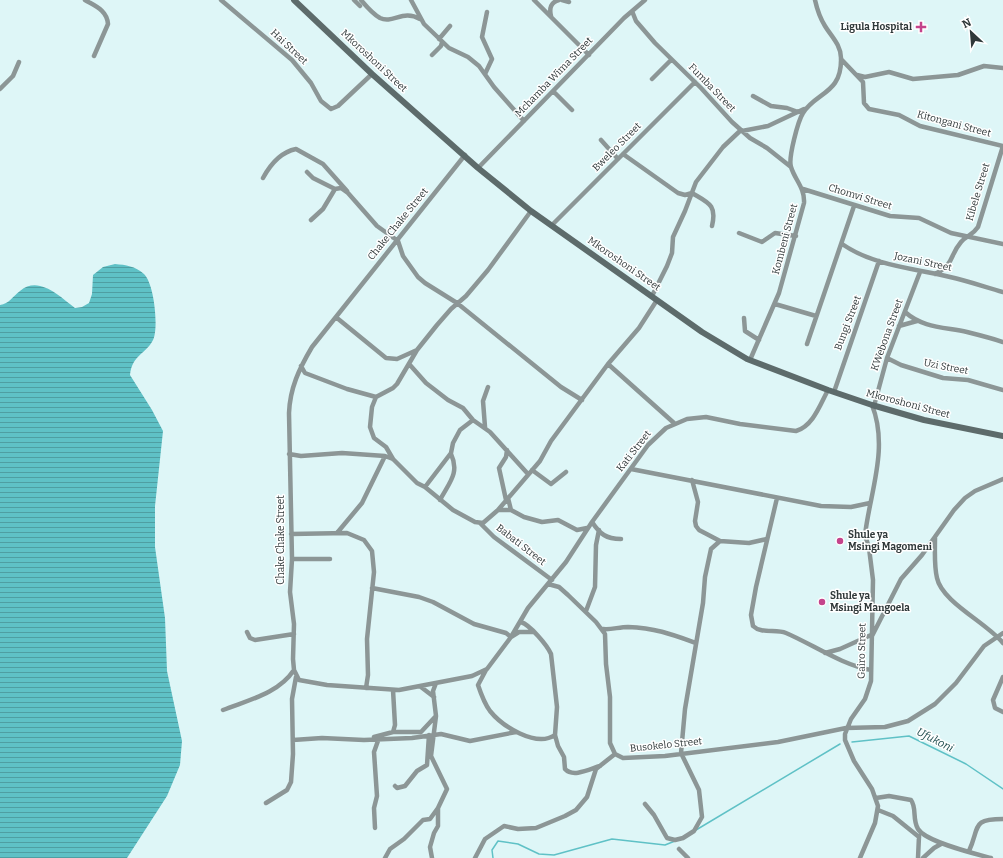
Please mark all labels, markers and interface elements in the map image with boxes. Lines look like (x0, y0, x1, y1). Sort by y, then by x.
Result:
north arrow (951, 12, 991, 52)
text: N (960, 16, 974, 31)
place label: Ligula Hospital (841, 21, 912, 33)
marker: Ligula Hospital (915, 21, 927, 33)
street label: Hai Street (268, 27, 310, 67)
street label: Mkoroshoni Street (338, 27, 410, 95)
street label: Mchamba Wima Street (513, 34, 595, 119)
street label: Fumba Street (686, 61, 738, 115)
street label: Kitongani Street (916, 108, 993, 140)
street label: Bweleo Street (590, 120, 644, 174)
street label: Kibele Street (964, 161, 993, 222)
street label: Chomvi Street (827, 182, 894, 212)
street label: Chake Chake Street (365, 185, 431, 263)
street label: Kombeni Street (770, 202, 800, 276)
street label: Mkoroshoni Street (585, 234, 663, 294)
street label: Jozani Street (892, 250, 953, 274)
street label: Bungi Street (832, 294, 864, 352)
street label: KWebona Street (868, 297, 906, 372)
street label: Uzi Street (923, 357, 970, 377)
street label: Mkoroshoni Street (865, 387, 952, 421)
street label: Kati Street (614, 428, 654, 474)
street label: Chake Chake Street (275, 495, 287, 585)
street label: Babati Street (494, 522, 549, 568)
place label: Shule ya Msingi Magomeni (848, 529, 933, 553)
marker: Shule ya Msingi Magomeni (835, 536, 845, 546)
place label: Shule ya Msingi Mangoela (830, 590, 910, 614)
marker: Shule ya Msingi Mangoela (817, 597, 827, 607)
street label: Gairo Street (856, 623, 868, 679)
water label: Ufukoni (914, 725, 956, 755)
street label: Busokelo Street (629, 735, 703, 755)

